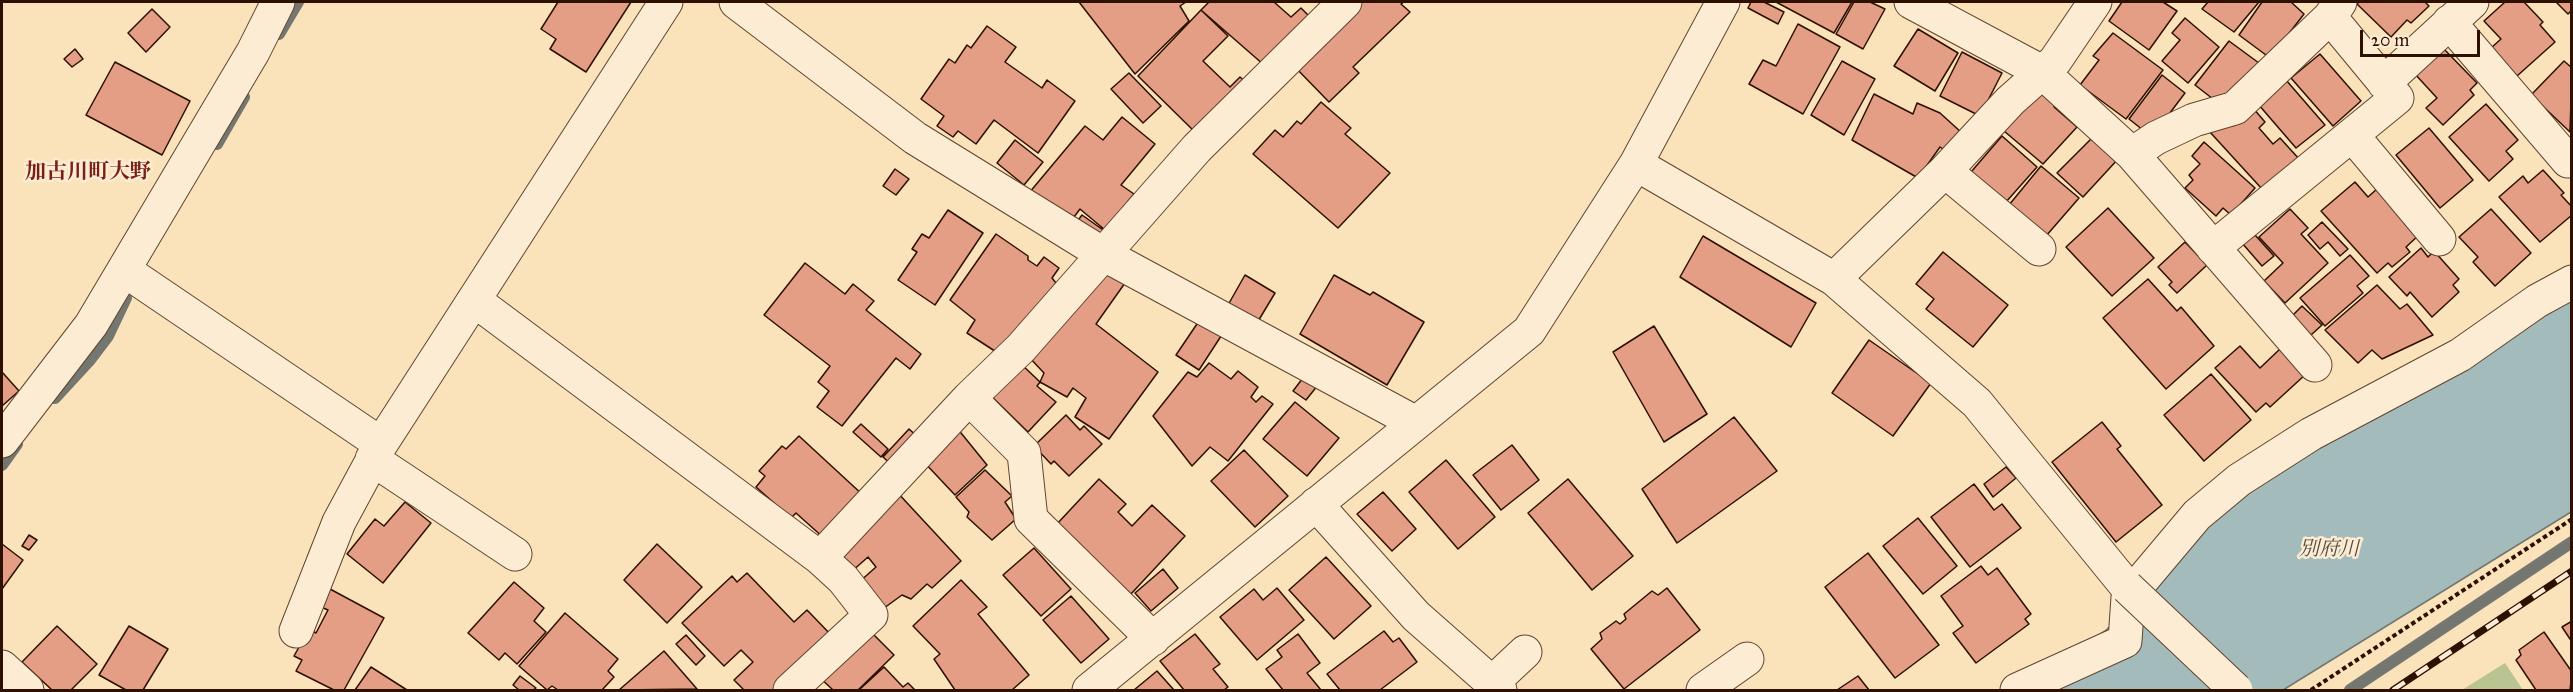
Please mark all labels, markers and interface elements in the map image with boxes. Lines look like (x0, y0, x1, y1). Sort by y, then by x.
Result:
scale bar (2363, 18, 2483, 56)
text: 20 m (2371, 29, 2409, 51)
district label: 加古川町大野 (25, 160, 151, 186)
water label: 別府川 (2299, 538, 2359, 562)

